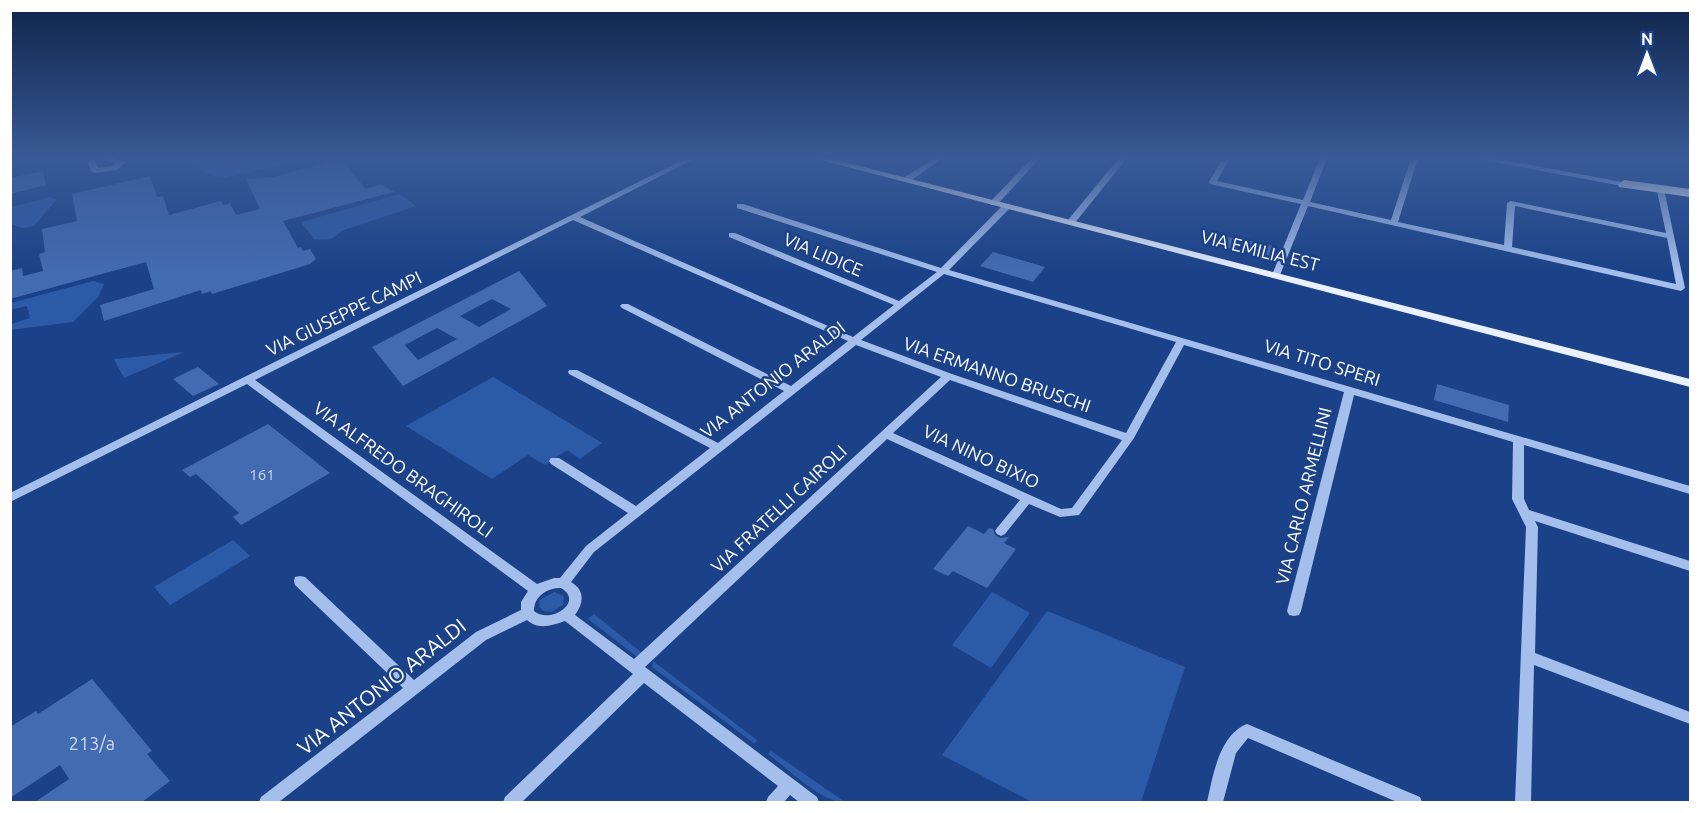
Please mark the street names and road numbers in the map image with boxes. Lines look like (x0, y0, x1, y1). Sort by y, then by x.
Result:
street label: VIA EMILIA EST (1199, 226, 1322, 274)
street label: VIA LIDICE (781, 228, 866, 280)
street label: VIA GIUSEPPE CAMPI (263, 267, 424, 359)
street label: VIA ANTONIO ARALDI (696, 317, 848, 442)
street label: VIA ERMANNO BRUSCHI (901, 333, 1094, 416)
street label: VIA TITO SPERI (1262, 335, 1383, 389)
street label: VIA ALFREDO BRAGHIROLI (310, 397, 497, 541)
street label: VIA CARLO ARMELLINI (1271, 405, 1335, 586)
street label: VIA NINO BIXIO (920, 420, 1043, 492)
street label: VIA FRATELLI CAIROLI (707, 440, 850, 576)
street label: VIA ANTONIO ARALDI (293, 613, 470, 759)

